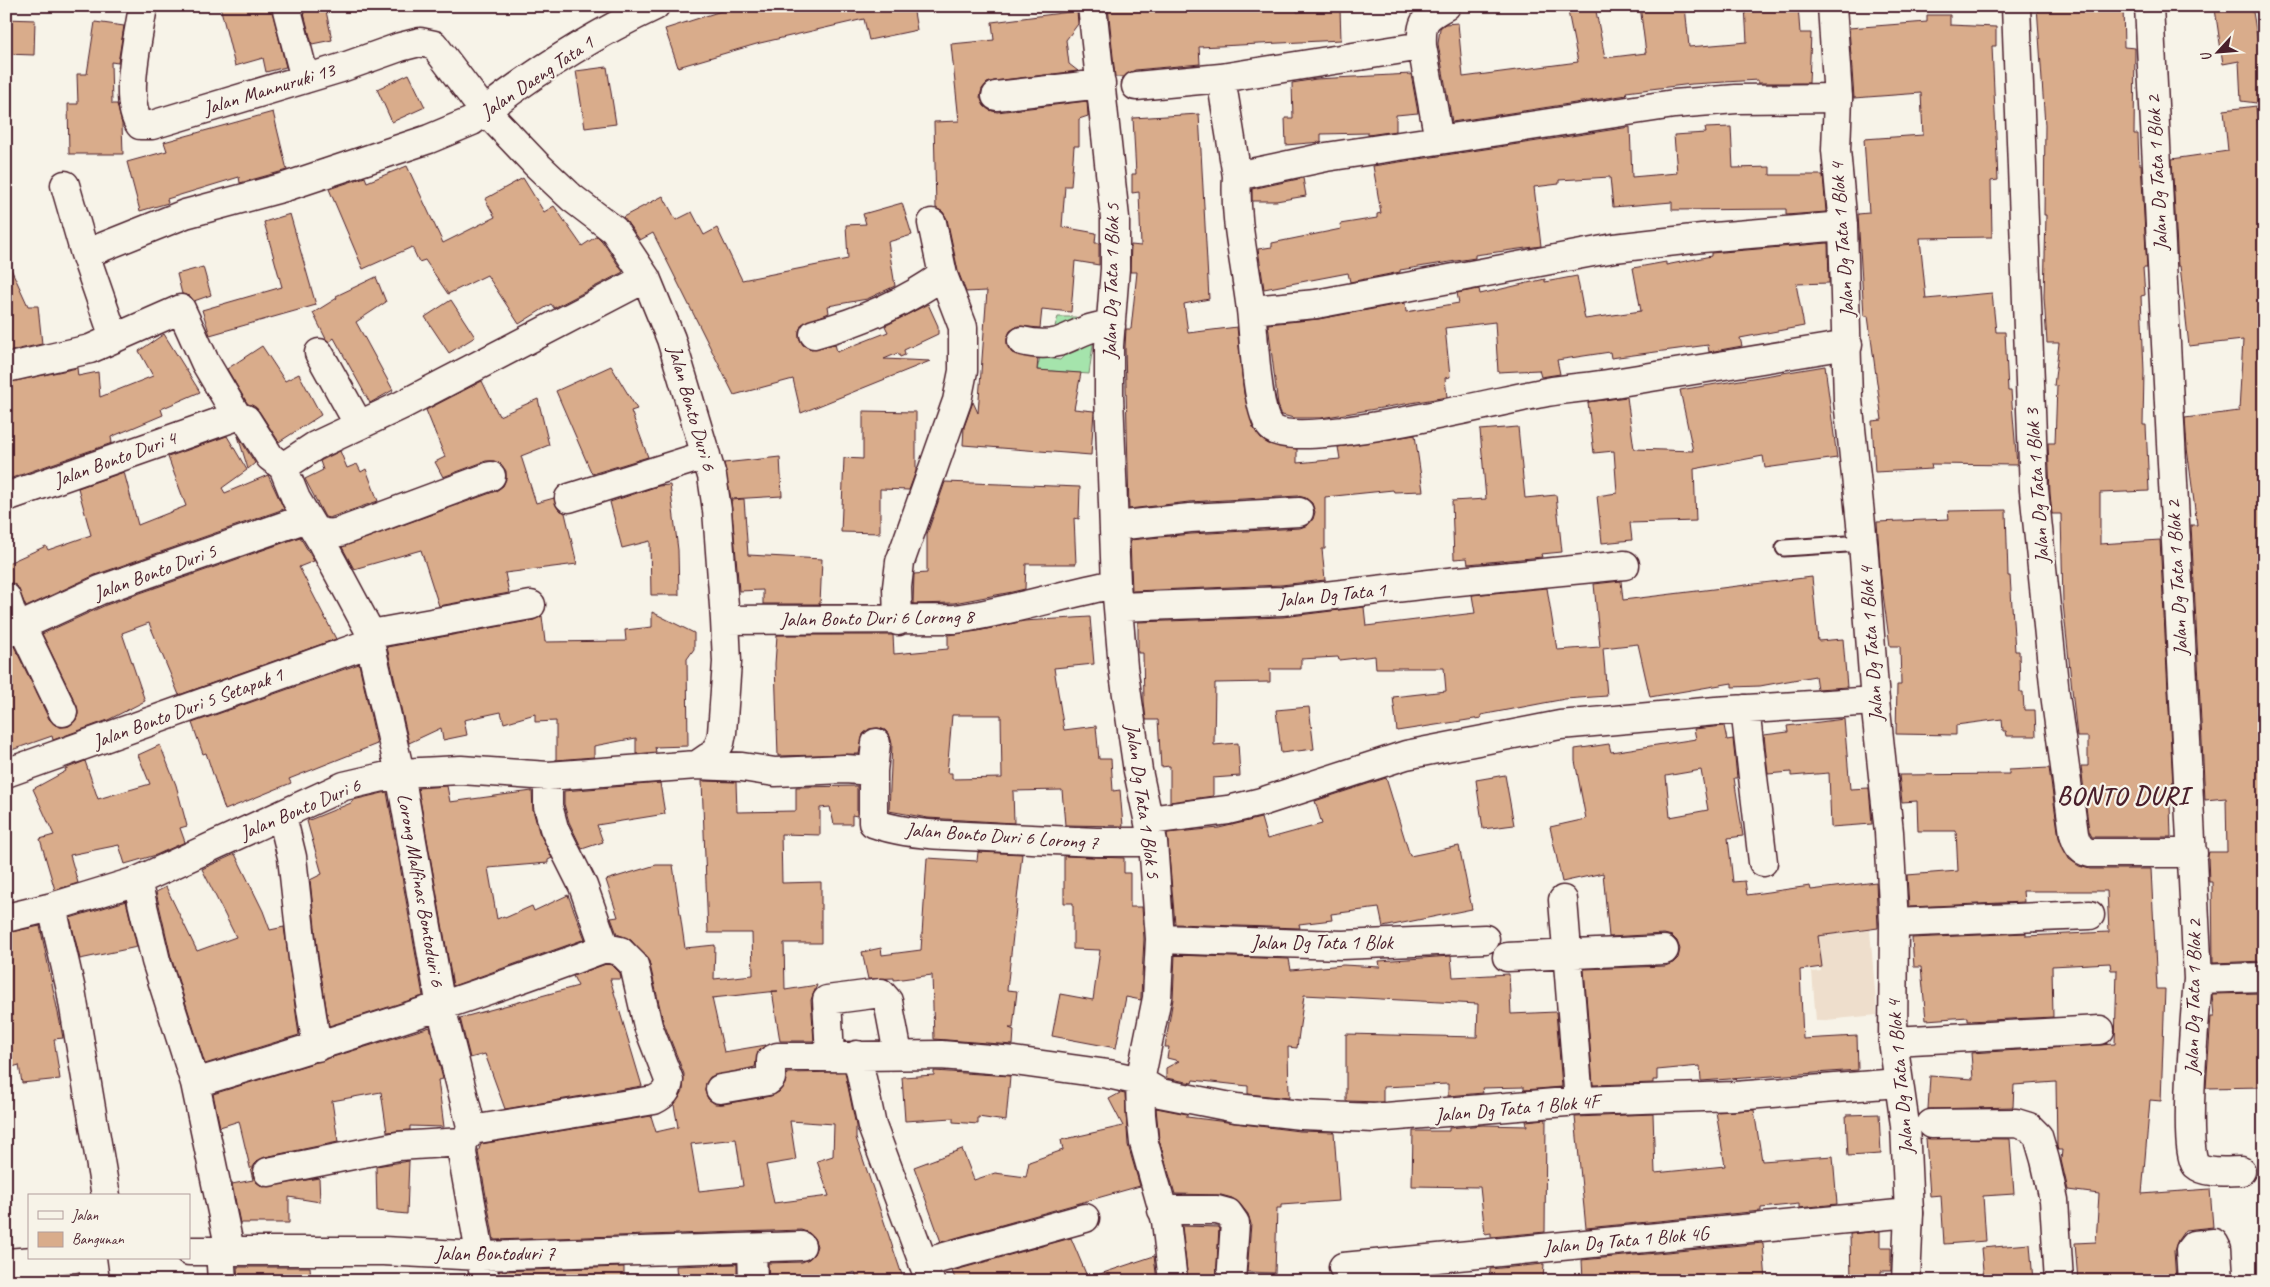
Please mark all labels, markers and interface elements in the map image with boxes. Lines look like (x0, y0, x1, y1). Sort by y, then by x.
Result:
north arrow (2192, 28, 2242, 78)
street label: Jalan Daeng Tata 1 (475, 29, 599, 125)
text: U (2196, 48, 2216, 64)
street label: Jalan Mannuruki 13 (199, 57, 340, 121)
street label: Jalan Dg Tata 1 Blok 2 (2140, 93, 2174, 252)
street label: Jalan Dg Tata 1 Blok 4 (1824, 160, 1860, 319)
street label: Jalan Dg Tata 1 Blok 5 (1097, 202, 1125, 360)
street label: Jalan Bonto Duri 6 (662, 342, 722, 474)
street label: Jalan Dg Tata 1 Blok 3 (2019, 406, 2055, 565)
street label: Jalan Bonto Duri 4 (49, 425, 182, 493)
street label: Jalan Dg Tata 1 Blok 2 (2160, 498, 2194, 657)
street label: Jalan Bonto Duri 5 (89, 538, 221, 606)
street label: Jalan Dg Tata 1 Blok 4 (1853, 564, 1889, 723)
street label: Jalan Dg Tata 1 (1276, 577, 1388, 613)
street label: Jalan Bonto Duri 6 Lorong 8 (779, 604, 976, 632)
street label: Jalan Bonto Duri 5 Setapak 1 (89, 662, 287, 754)
street label: Jalan Dg Tata 1 Blok 5 (1120, 721, 1166, 881)
street label: Jalan Bonto Duri 6 (235, 772, 365, 846)
district label: BONTO DURI (2057, 780, 2194, 812)
street label: Lorong Malfinas Bontoduri 6 (392, 792, 450, 989)
street label: Jalan Bonto Duri 6 Lorong 7 (904, 817, 1100, 855)
street label: Jalan Dg Tata 1 Blok 2 (2179, 917, 2207, 1076)
street label: Jalan Dg Tata 1 Blok (1250, 930, 1394, 955)
street label: Jalan Dg Tata 1 Blok 4 (1881, 997, 1919, 1156)
street label: Jalan Dg Tata 1 Blok 4F (1433, 1088, 1604, 1128)
legend (28, 1194, 190, 1260)
text: Jalan (71, 1206, 99, 1225)
street label: Jalan Dg Tata 1 Blok 4G (1542, 1220, 1712, 1260)
text: Bangunan (72, 1230, 125, 1249)
street label: Jalan Bontoduri 7 (434, 1241, 556, 1266)

